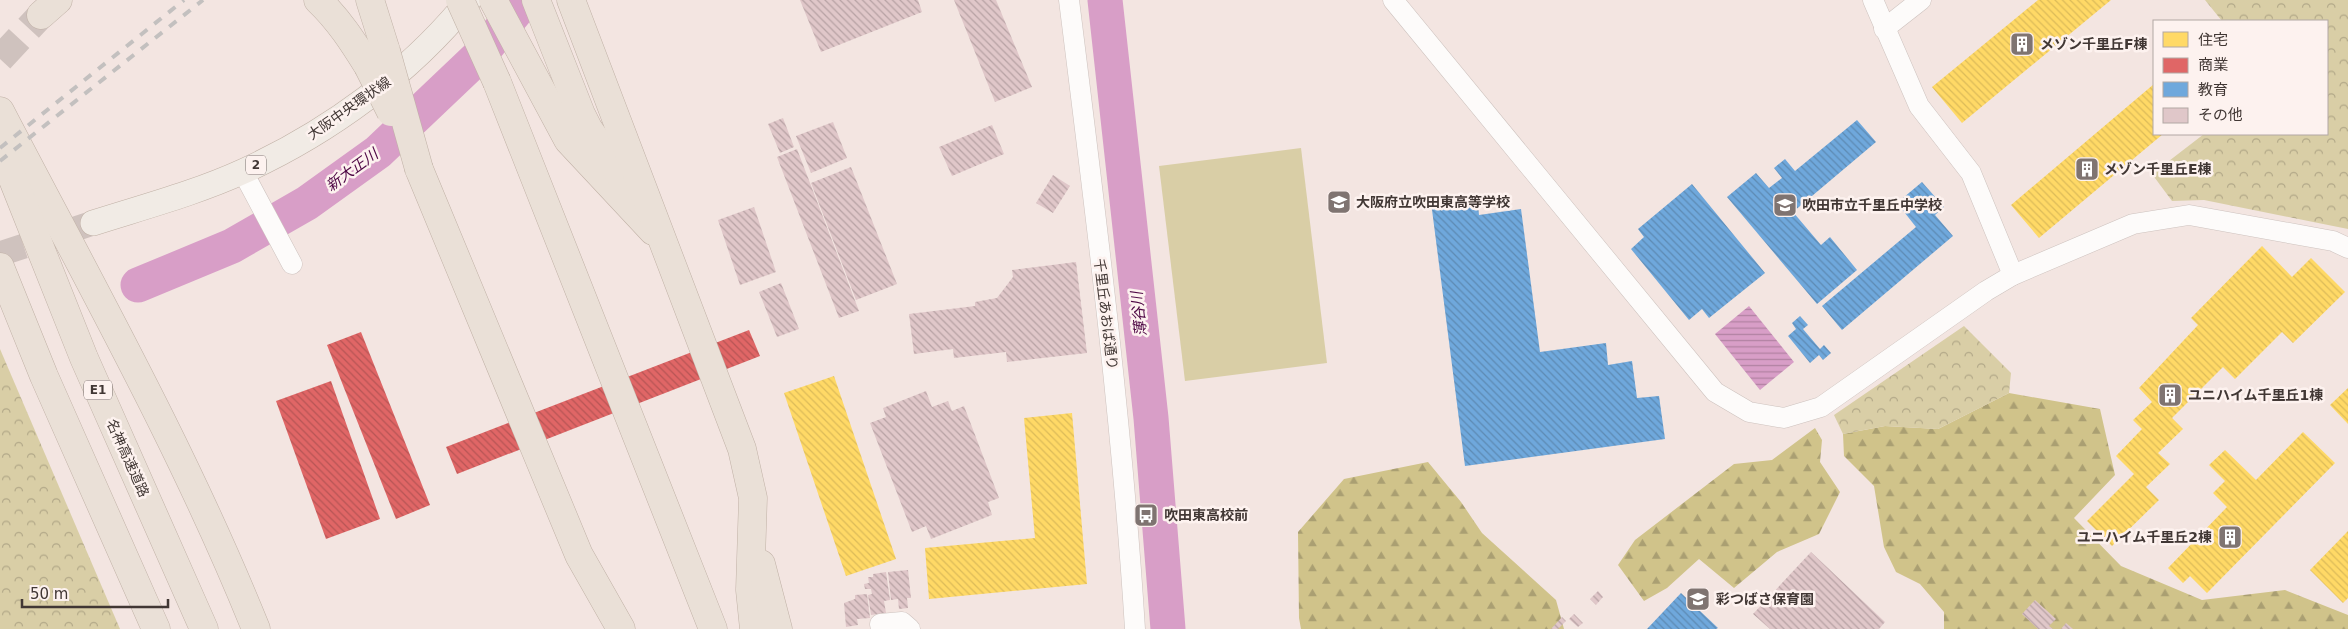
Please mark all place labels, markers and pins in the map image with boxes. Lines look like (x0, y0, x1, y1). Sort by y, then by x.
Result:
building icon: メゾン千里丘F棟 (2009, 31, 2035, 57)
place label: メゾン千里丘F棟 (2040, 36, 2148, 52)
building icon: メゾン千里丘E棟 (2074, 156, 2100, 182)
place label: メゾン千里丘E棟 (2104, 161, 2212, 177)
school or university icon: 大阪府立吹田東高等学校 (1326, 189, 1352, 215)
school or university icon: 吹田市立千里丘中学校 (1772, 192, 1798, 218)
place label: 大阪府立吹田東高等学校 (1356, 194, 1510, 210)
place label: 吹田市立千里丘中学校 (1802, 197, 1942, 213)
building icon: ユニハイム千里丘1棟 (2157, 382, 2183, 408)
place label: ユニハイム千里丘1棟 (2188, 387, 2323, 403)
bus stop icon: 吹田東高校前 (1133, 502, 1159, 528)
place label: 吹田東高校前 (1164, 507, 1248, 523)
building icon: ユニハイム千里丘2棟 (2217, 524, 2243, 550)
place label: ユニハイム千里丘2棟 (2077, 529, 2212, 545)
school or university icon: 彩つばさ保育園 (1685, 586, 1711, 612)
place label: 彩つばさ保育園 (1716, 591, 1814, 607)

